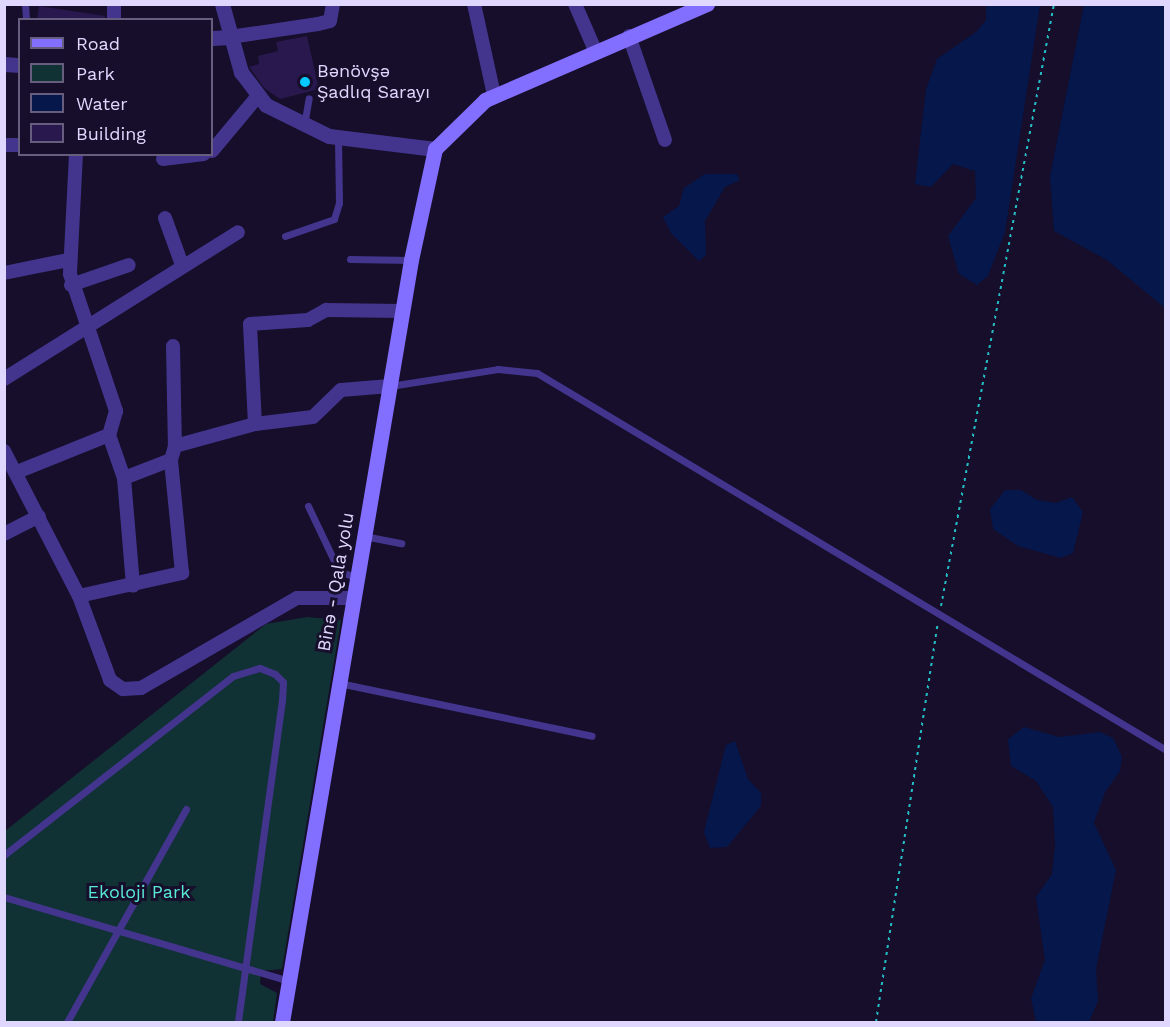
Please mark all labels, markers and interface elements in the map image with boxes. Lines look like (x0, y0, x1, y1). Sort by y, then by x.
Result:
legend (18, 18, 213, 156)
text: Road (76, 33, 120, 54)
place label: Bənövşə Şadlıq Sarayı (317, 61, 430, 104)
text: Park (76, 63, 115, 84)
marker: Bənövşə Şadlıq Sarayı (298, 75, 312, 89)
text: Water (76, 93, 128, 114)
text: Building (76, 123, 146, 144)
street label: Binə - Qala yolu (313, 510, 359, 654)
park label: Ekoloji Park (88, 881, 190, 903)

